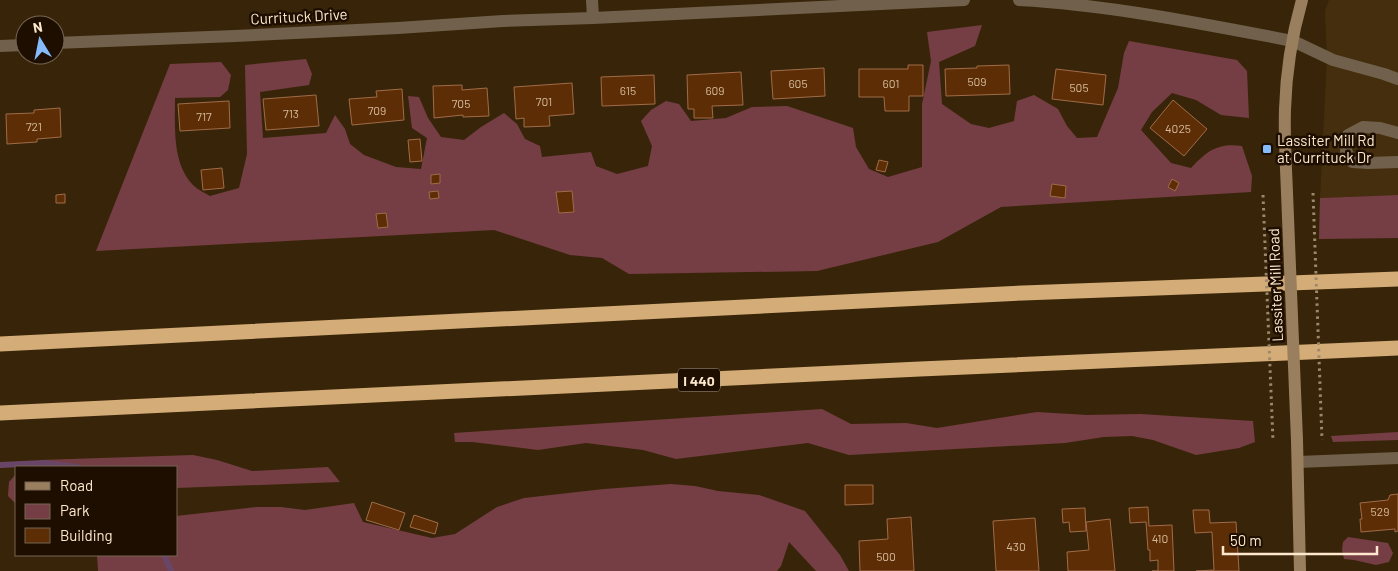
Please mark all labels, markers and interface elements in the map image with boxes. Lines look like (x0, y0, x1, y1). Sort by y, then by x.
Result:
street label: Currituck Drive (250, 4, 348, 28)
north arrow (15, 15, 65, 65)
text: N (32, 18, 44, 36)
house number: 509 (967, 74, 987, 88)
house number: 605 (788, 76, 808, 90)
house number: 601 (883, 76, 899, 90)
house number: 505 (1069, 80, 1089, 94)
house number: 615 (620, 83, 636, 97)
house number: 609 (705, 83, 725, 97)
house number: 701 (536, 94, 552, 108)
house number: 705 (452, 96, 470, 110)
house number: 709 (368, 103, 386, 117)
house number: 713 (283, 106, 299, 120)
house number: 717 (196, 109, 212, 123)
house number: 721 (26, 119, 42, 133)
house number: 4025 (1165, 121, 1191, 135)
place label: Lassiter Mill Rd at Currituck Dr (1277, 131, 1375, 166)
marker: Lassiter Mill Rd at Currituck Dr (1261, 143, 1273, 155)
street label: Lassiter Mill Road (1264, 228, 1286, 342)
road number: I 440 (678, 368, 720, 392)
legend (15, 466, 178, 556)
text: Road (60, 476, 93, 494)
text: Park (60, 501, 90, 519)
house number: 529 (1371, 504, 1389, 518)
scale bar (1223, 524, 1377, 556)
text: Building (60, 526, 113, 544)
house number: 410 (1152, 531, 1168, 545)
text: 50 m (1230, 531, 1262, 549)
house number: 430 (1006, 539, 1026, 553)
house number: 500 (876, 549, 896, 563)

